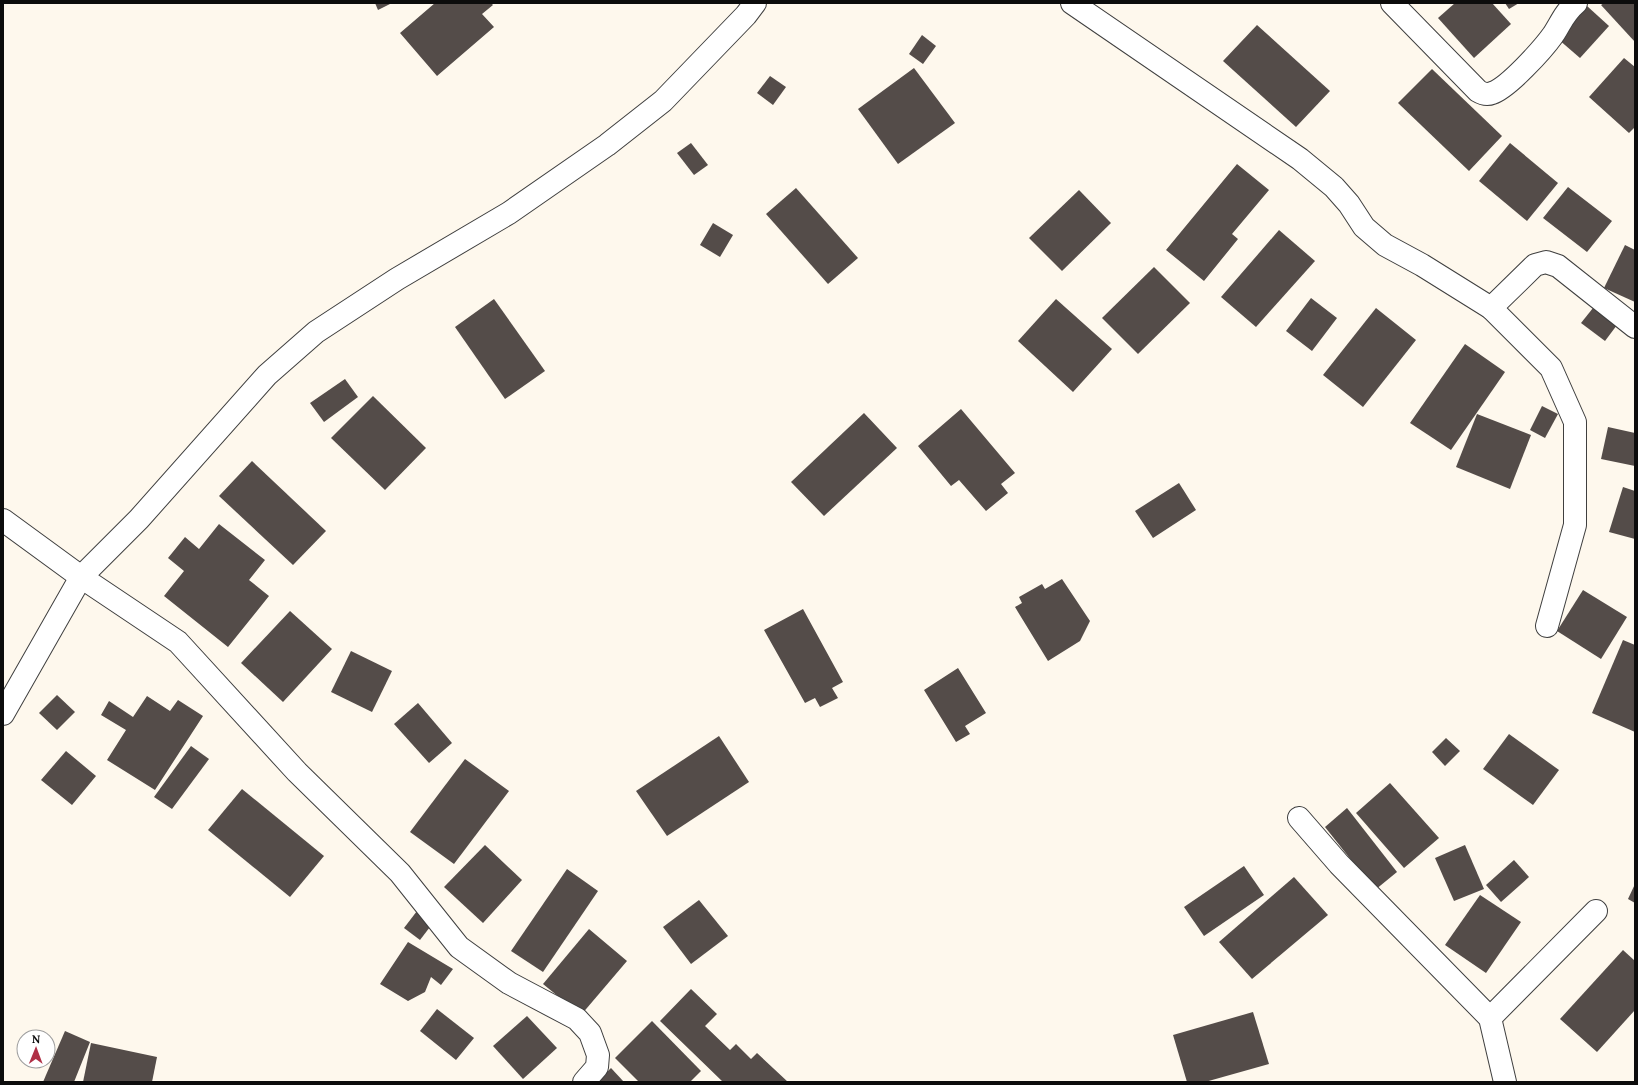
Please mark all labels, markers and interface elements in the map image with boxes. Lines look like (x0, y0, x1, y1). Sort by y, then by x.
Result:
north arrow (16, 1029, 56, 1069)
text: N (32, 1032, 41, 1046)

